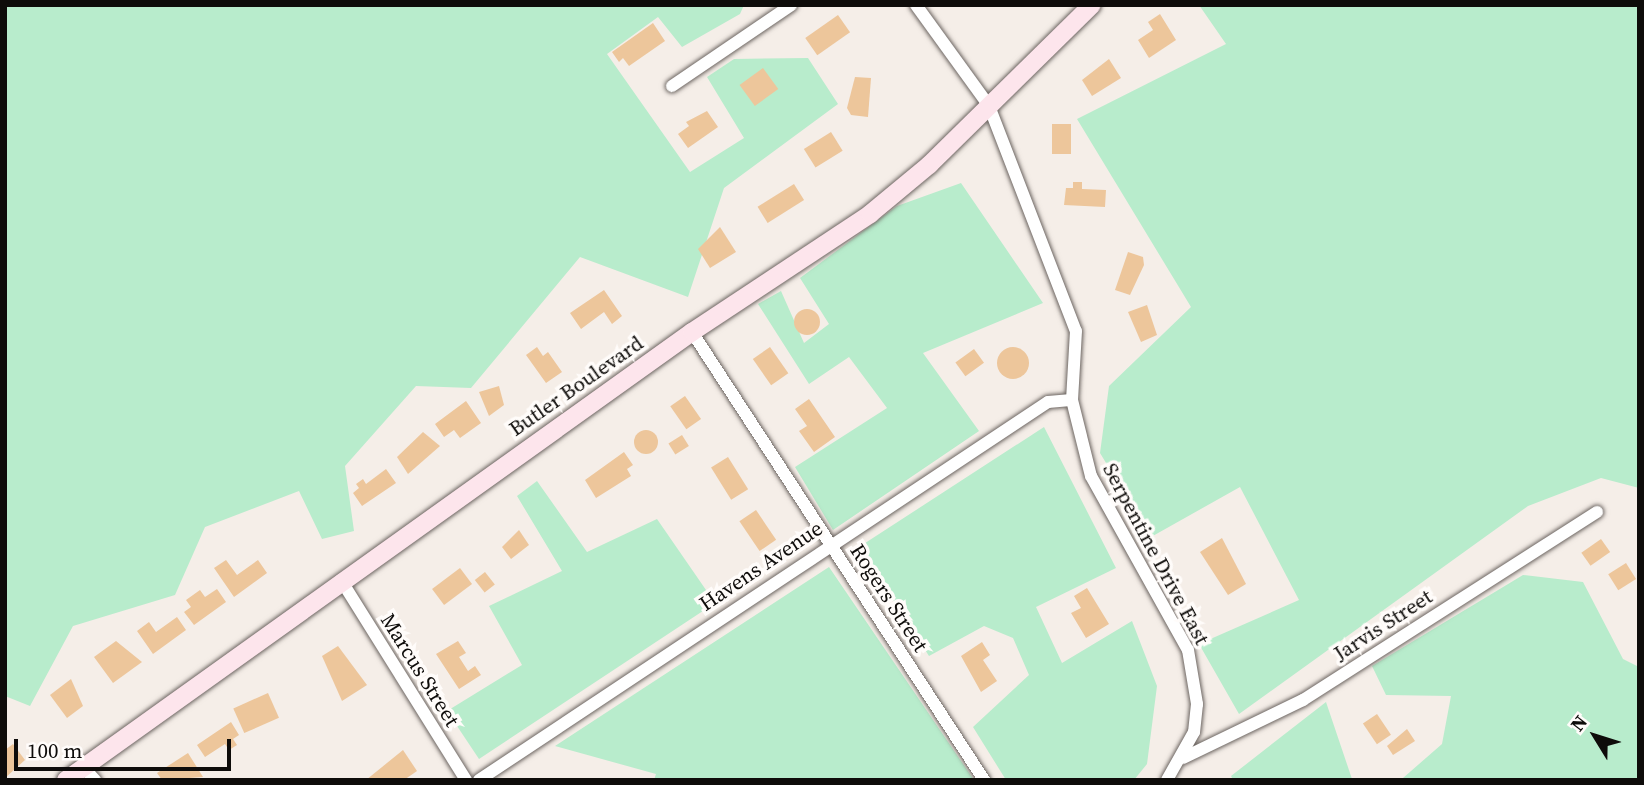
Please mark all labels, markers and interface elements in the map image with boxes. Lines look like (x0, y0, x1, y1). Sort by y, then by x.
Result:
street label: Butler Boulevard (504, 330, 648, 442)
street label: Serpentine Drive East (1097, 459, 1215, 649)
street label: Havens Avenue (695, 516, 827, 616)
street label: Rogers Street (845, 539, 933, 657)
street label: Jarvis Street (1329, 584, 1437, 666)
street label: Marcus Street (375, 609, 465, 731)
north arrow (1560, 701, 1630, 771)
text: N (1564, 710, 1593, 737)
scale bar (18, 726, 234, 770)
text: 100 m (27, 736, 82, 765)

